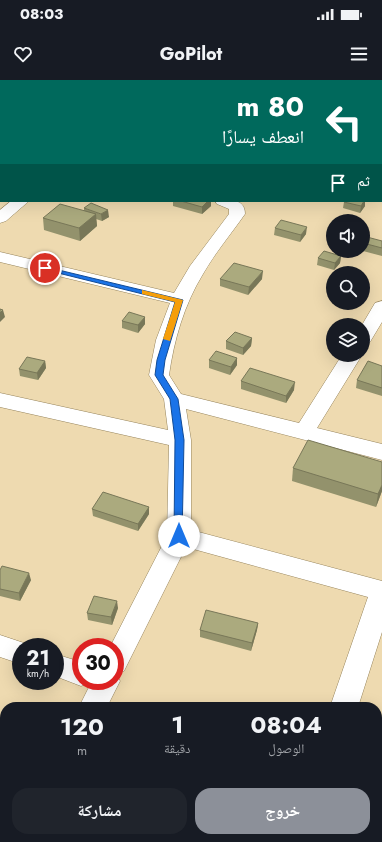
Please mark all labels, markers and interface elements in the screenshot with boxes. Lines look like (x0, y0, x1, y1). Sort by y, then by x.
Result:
text: 08:03 (20, 3, 63, 25)
text: GoPilot (160, 41, 222, 67)
icon: heart (12, 43, 34, 65)
icon: menu (348, 43, 370, 65)
text: 80 m (237, 86, 304, 127)
icon: left (318, 96, 370, 148)
text: انعطف يسارًا (222, 124, 304, 150)
text: ثم (357, 170, 370, 192)
icon: arrive (327, 172, 349, 194)
map controls (326, 214, 370, 362)
button: sound (326, 214, 370, 258)
pin (28, 251, 62, 285)
icon: arrive (34, 257, 56, 279)
button: search (326, 266, 370, 310)
button: layers (326, 318, 370, 362)
position arrow (158, 515, 200, 557)
speed limit sign: 30 (72, 638, 124, 690)
text: 21 (26, 644, 50, 673)
text: km/h (27, 666, 49, 681)
text: 1 (171, 707, 183, 742)
text: 08:04 (251, 707, 322, 742)
text: 120 (60, 709, 104, 744)
text: دقيقة (164, 739, 191, 758)
text: الوصول (268, 739, 304, 758)
text: m (77, 741, 87, 760)
button: مشاركة (12, 788, 187, 834)
button: خروج (195, 788, 370, 834)

